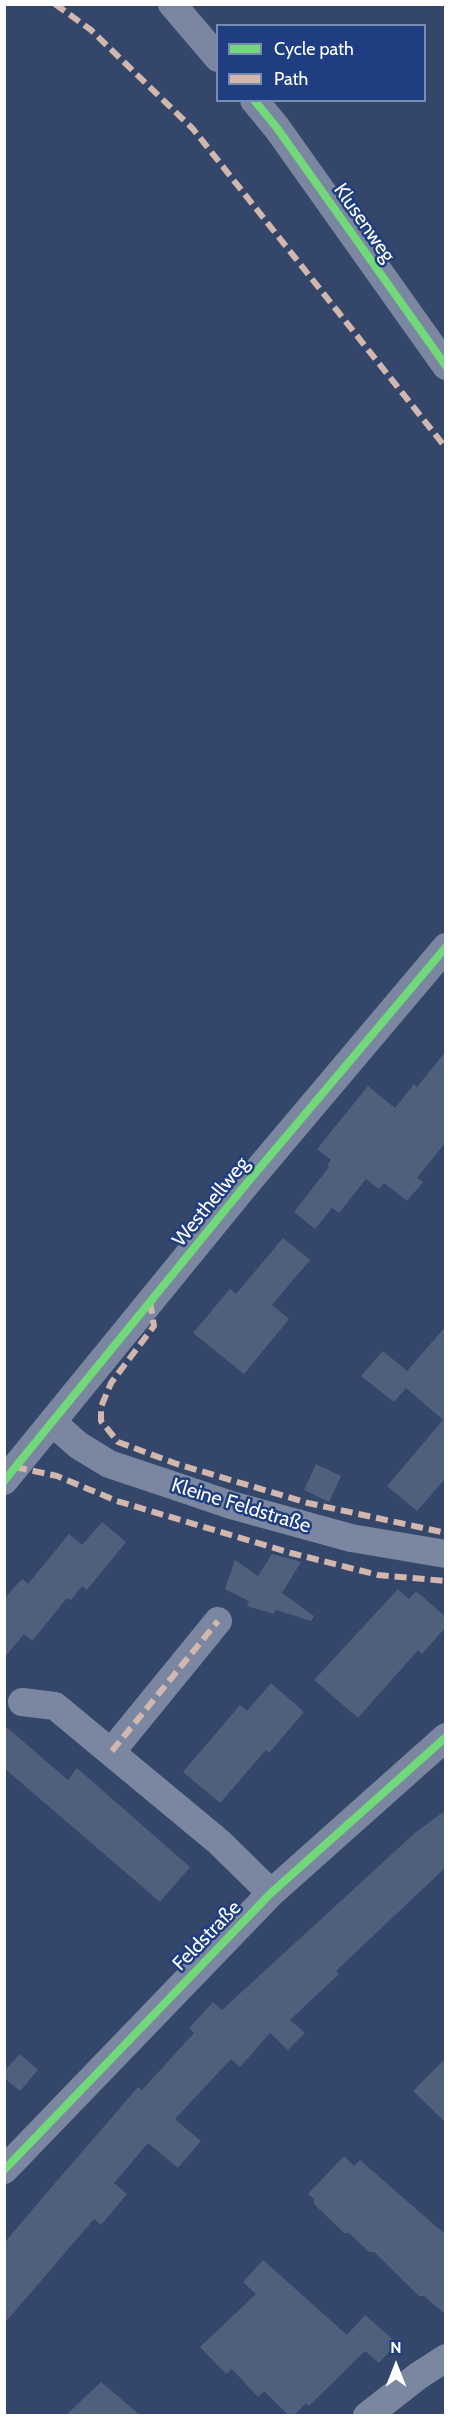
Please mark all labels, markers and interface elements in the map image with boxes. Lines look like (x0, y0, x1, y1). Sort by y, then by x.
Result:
legend (216, 24, 426, 102)
text: Cycle path (274, 38, 354, 60)
text: Path (274, 68, 308, 90)
street label: Klusenweg (328, 179, 400, 267)
street label: Westhellweg (168, 1152, 254, 1252)
street label: Kleine Feldstraße (168, 1473, 314, 1539)
street label: Feldstraße (168, 1896, 246, 1976)
north arrow (366, 2336, 426, 2396)
text: N (390, 2338, 402, 2357)

